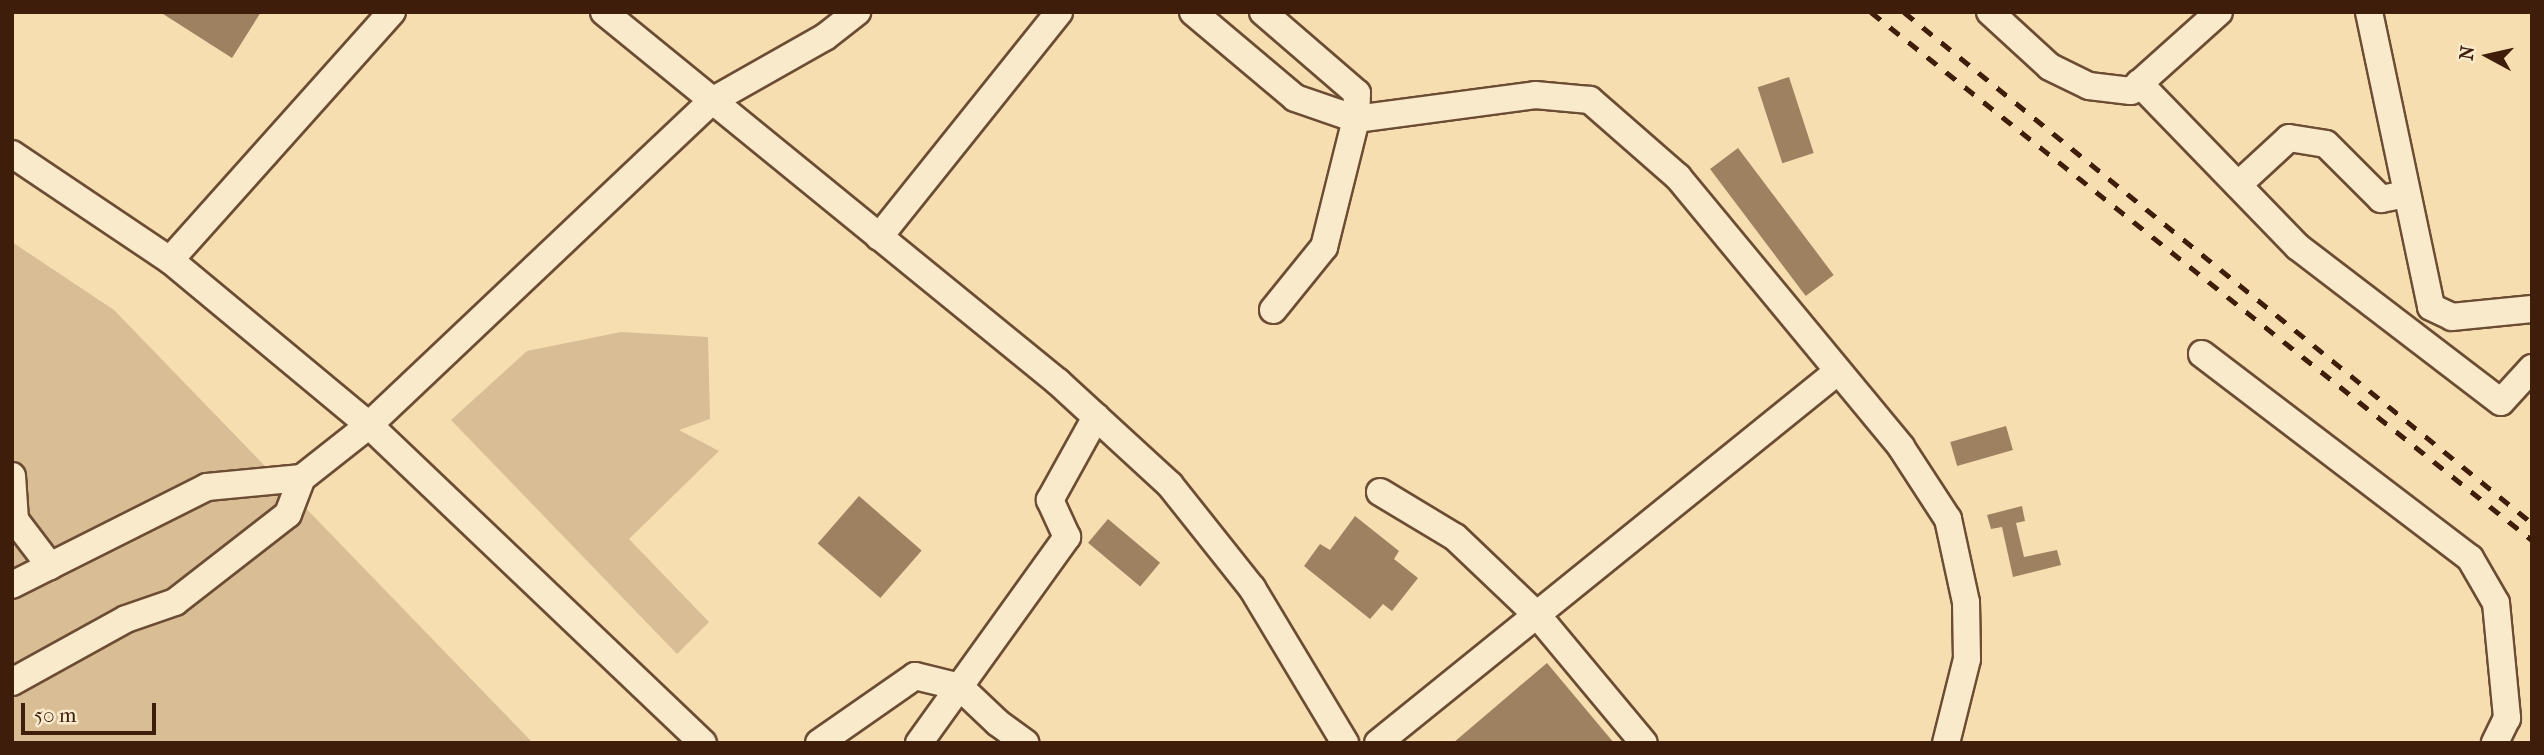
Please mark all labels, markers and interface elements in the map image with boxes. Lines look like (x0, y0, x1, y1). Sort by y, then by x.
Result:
north arrow (2453, 21, 2523, 91)
text: N (2455, 44, 2479, 62)
scale bar (24, 688, 159, 732)
text: 50 m (34, 703, 77, 727)

